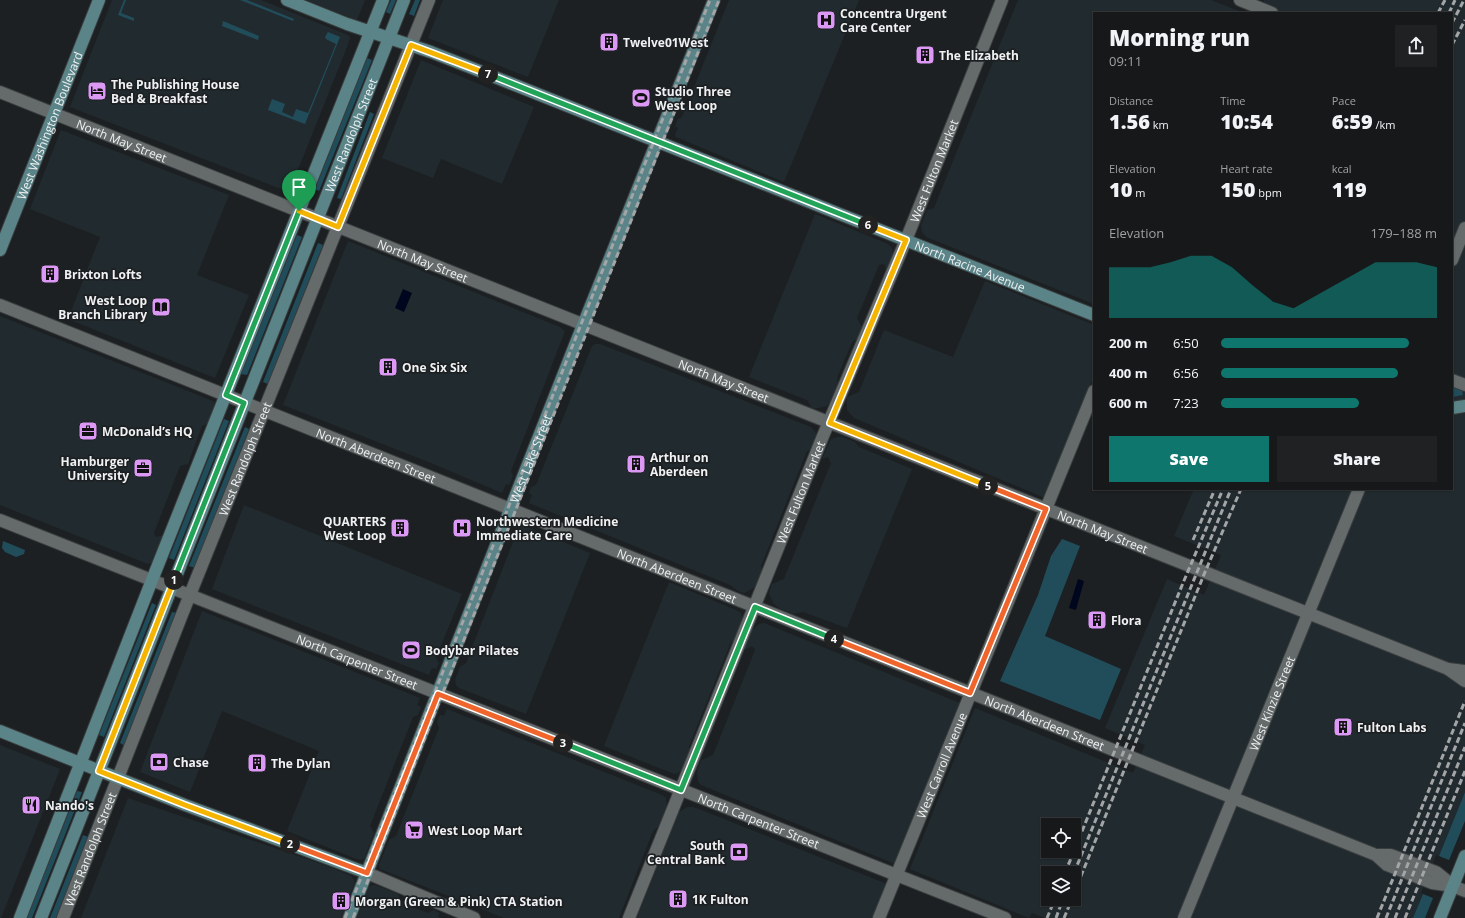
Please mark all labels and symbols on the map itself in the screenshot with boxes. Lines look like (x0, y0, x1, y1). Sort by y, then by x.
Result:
place label: Concentra Urgent Care Center (840, 5, 947, 36)
hospital icon: Concentra Urgent Care Center (815, 9, 837, 31)
building icon: Twelve01West (598, 31, 620, 53)
place label: Twelve01West (623, 34, 708, 51)
building icon: The Elizabeth (914, 44, 936, 66)
place label: The Elizabeth (939, 47, 1019, 64)
street label: West Washington Boulevard (12, 49, 86, 202)
pin: 7 (478, 64, 498, 84)
street label: West Randolph Street (320, 75, 381, 195)
place label: The Publishing House Bed & Breakfast (111, 76, 239, 107)
hotel icon: The Publishing House Bed & Breakfast (86, 80, 108, 102)
place label: Studio Three West Loop (655, 83, 731, 114)
sports icon: Studio Three West Loop (630, 87, 652, 109)
street label: North May Street (74, 115, 169, 166)
street label: West Fulton Market (906, 117, 962, 225)
pin (282, 170, 316, 211)
pin: 6 (858, 215, 878, 235)
street label: North May Street (375, 235, 470, 286)
street label: North Racine Avenue (912, 236, 1028, 295)
building icon: Brixton Lofts (39, 263, 61, 285)
place label: Brixton Lofts (64, 266, 142, 283)
place label: West Loop Branch Library (58, 292, 147, 323)
library icon: West Loop Branch Library (150, 296, 172, 318)
street label: North May Street (676, 355, 771, 406)
building icon: One Six Six (377, 356, 399, 378)
place label: One Six Six (402, 359, 467, 376)
street label: West Randolph Street (214, 399, 275, 518)
street label: West Lake Street (505, 412, 555, 505)
office icon: McDonald’s HQ (77, 420, 99, 442)
place label: McDonald’s HQ (102, 423, 193, 440)
street label: North Aberdeen Street (314, 424, 438, 487)
street label: West Fulton Market (772, 438, 829, 546)
place label: Arthur on Aberdeen (650, 449, 709, 480)
place label: Hamburger University (61, 453, 130, 484)
building icon: Arthur on Aberdeen (625, 453, 647, 475)
office icon: Hamburger University (132, 457, 154, 479)
pin: 5 (978, 476, 998, 496)
street label: North May Street (1055, 506, 1150, 557)
place label: QUARTERS West Loop (323, 513, 386, 544)
place label: Northwestern Medicine Immediate Care (476, 513, 618, 544)
building icon: QUARTERS West Loop (389, 517, 411, 539)
hospital icon: Northwestern Medicine Immediate Care (451, 517, 473, 539)
street label: North Aberdeen Street (615, 544, 739, 607)
pin: 1 (164, 570, 184, 590)
building icon: Flora (1086, 609, 1108, 631)
place label: Flora (1111, 612, 1141, 629)
pin: 4 (824, 629, 844, 649)
street label: North Carpenter Street (294, 630, 420, 693)
sports icon: Bodybar Pilates (400, 639, 422, 661)
place label: Bodybar Pilates (425, 642, 519, 659)
street label: West Kinzie Street (1245, 653, 1299, 753)
street label: North Aberdeen Street (982, 691, 1107, 754)
street label: West Carroll Avenue (912, 709, 971, 821)
building icon: Fulton Labs (1332, 716, 1354, 738)
place label: Fulton Labs (1357, 719, 1426, 736)
pin: 3 (553, 733, 573, 753)
bank icon: Chase (148, 751, 170, 773)
building icon: The Dylan (246, 752, 268, 774)
place label: Chase (173, 754, 209, 771)
place label: The Dylan (271, 755, 331, 772)
street label: West Randolph Street (60, 789, 120, 909)
street label: North Carpenter Street (696, 789, 822, 852)
restaurant icon: Nando's (20, 794, 42, 816)
place label: Nando's (45, 797, 94, 814)
supermarket icon: West Loop Mart (403, 819, 425, 841)
place label: West Loop Mart (428, 822, 523, 839)
pin: 2 (280, 834, 300, 854)
place label: South Central Bank (647, 837, 726, 868)
bank icon: South Central Bank (728, 841, 750, 863)
building icon: 1K Fulton (667, 888, 689, 910)
building icon: Morgan (Green & Pink) CTA Station (330, 890, 352, 912)
place label: 1K Fulton (692, 891, 749, 908)
place label: Morgan (Green & Pink) CTA Station (355, 893, 563, 910)

